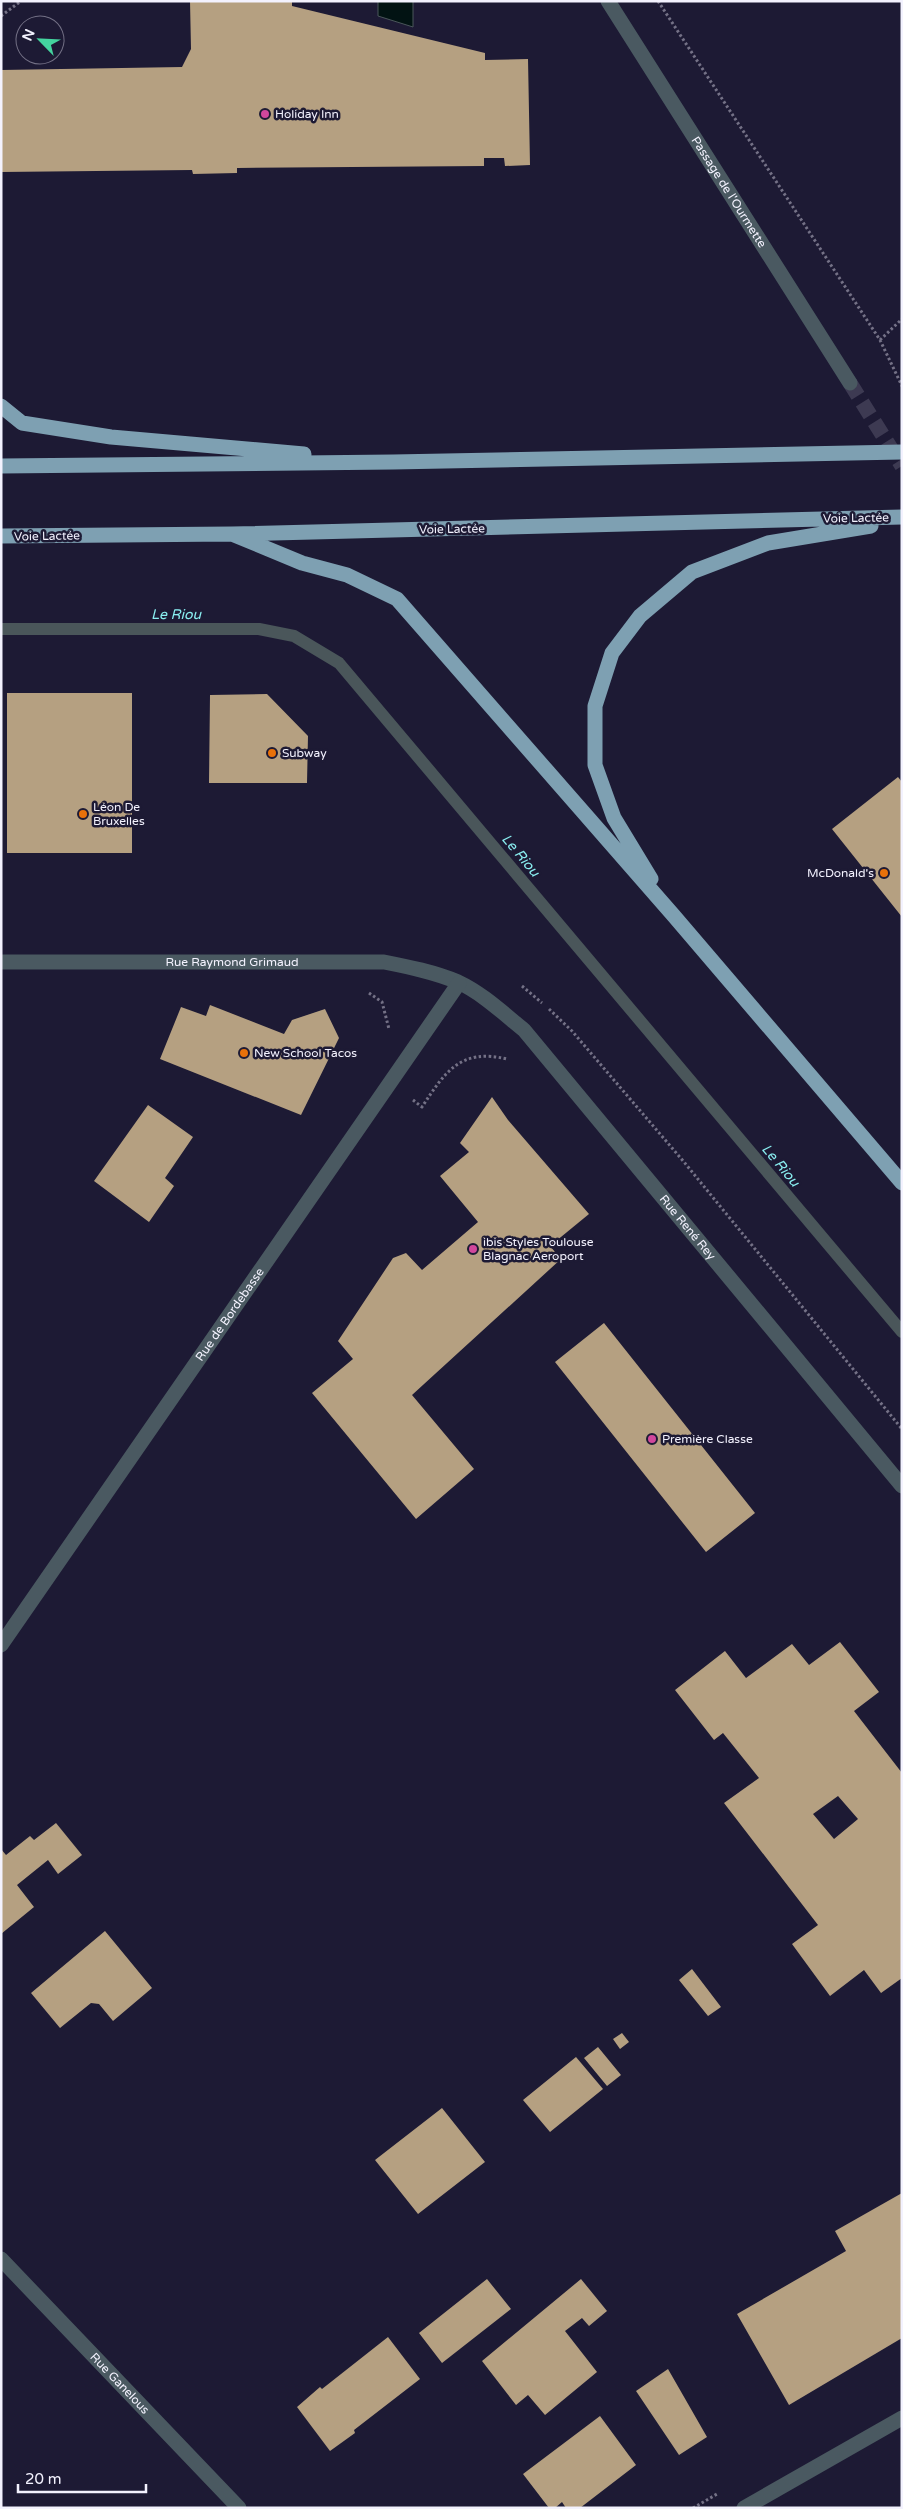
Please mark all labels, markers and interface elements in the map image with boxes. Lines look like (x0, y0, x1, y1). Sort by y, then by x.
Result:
north arrow (15, 15, 65, 65)
text: N (19, 26, 39, 44)
place label: Holiday Inn (275, 107, 339, 121)
marker: Holiday Inn (259, 108, 271, 120)
street label: Passage de l'Ourmette (689, 134, 769, 250)
street label: Voie Lactée (823, 510, 889, 526)
street label: Voie Lactée (419, 521, 485, 537)
street label: Voie Lactée (14, 528, 80, 544)
water label: Le Riou (151, 606, 203, 623)
place label: Subway (282, 746, 327, 760)
marker: Subway (266, 747, 278, 759)
place label: Léon De Bruxelles (93, 800, 145, 828)
marker: Léon De Bruxelles (77, 808, 89, 820)
water label: Le Riou (498, 831, 544, 881)
place label: McDonald's (807, 866, 874, 880)
marker: McDonald's (878, 867, 890, 879)
street label: Rue Raymond Grimaud (165, 955, 299, 969)
place label: New School Tacos (254, 1046, 357, 1060)
marker: New School Tacos (238, 1047, 250, 1059)
water label: Le Riou (758, 1141, 804, 1191)
street label: Rue René Rey (657, 1192, 719, 1263)
place label: ibis Styles Toulouse Blagnac Aeroport (483, 1235, 594, 1263)
marker: ibis Styles Toulouse Blagnac Aeroport (467, 1243, 479, 1255)
street label: Rue de Bordebasse (193, 1265, 267, 1364)
place label: Première Classe (662, 1432, 753, 1446)
marker: Première Classe (646, 1433, 658, 1445)
street label: Rue Ganelous (87, 2350, 152, 2417)
scale bar (18, 2462, 145, 2494)
text: 20 m (25, 2470, 62, 2488)

